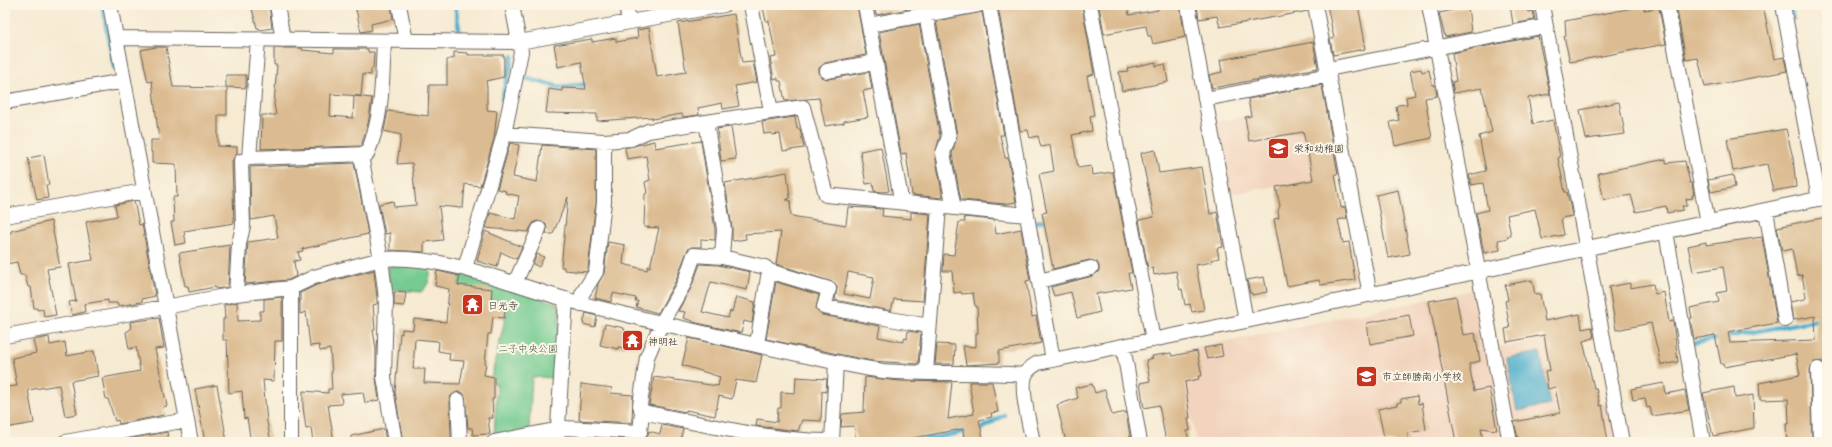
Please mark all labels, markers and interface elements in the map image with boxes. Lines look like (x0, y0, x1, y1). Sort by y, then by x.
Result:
school or university icon: 栄和幼稚園 (1266, 135, 1292, 161)
place label: 栄和幼稚園 (1294, 141, 1344, 155)
temple icon: 日光寺 (459, 292, 485, 318)
place label: 日光寺 (488, 298, 518, 312)
temple icon: 神明社 (620, 328, 646, 354)
place label: 神明社 (648, 334, 678, 348)
park label: 二子中央公園 (498, 341, 558, 355)
school or university icon: 市立師勝南小学校 (1354, 363, 1380, 389)
place label: 市立師勝南小学校 (1382, 369, 1462, 383)

